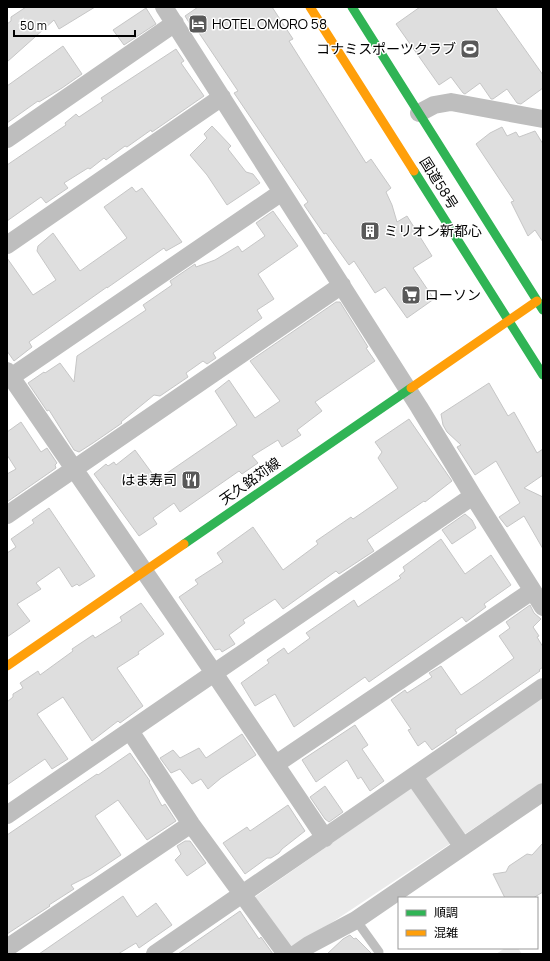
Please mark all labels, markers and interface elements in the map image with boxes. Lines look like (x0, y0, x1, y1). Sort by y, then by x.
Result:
scale bar (14, 12, 135, 38)
hotel icon: HOTEL OMORO 58 (187, 13, 209, 35)
place label: HOTEL OMORO 58 (212, 14, 327, 33)
text: 50 m (20, 17, 47, 34)
sports icon: コナミスポーツクラブ (459, 38, 481, 60)
place label: コナミスポーツクラブ (316, 39, 456, 58)
street label: 国道58号 (416, 153, 463, 212)
building icon: ミリオン新都心 (359, 220, 381, 242)
place label: ミリオン新都心 (384, 221, 482, 240)
supermarket icon: ローソン (400, 284, 422, 306)
place label: ローソン (425, 285, 481, 304)
street label: 天久銘苅線 (216, 453, 284, 508)
restaurant icon: はま寿司 (180, 469, 202, 491)
place label: はま寿司 (121, 470, 177, 489)
legend (398, 897, 538, 949)
text: 順調 (434, 904, 458, 921)
text: 混雑 (434, 924, 458, 941)

